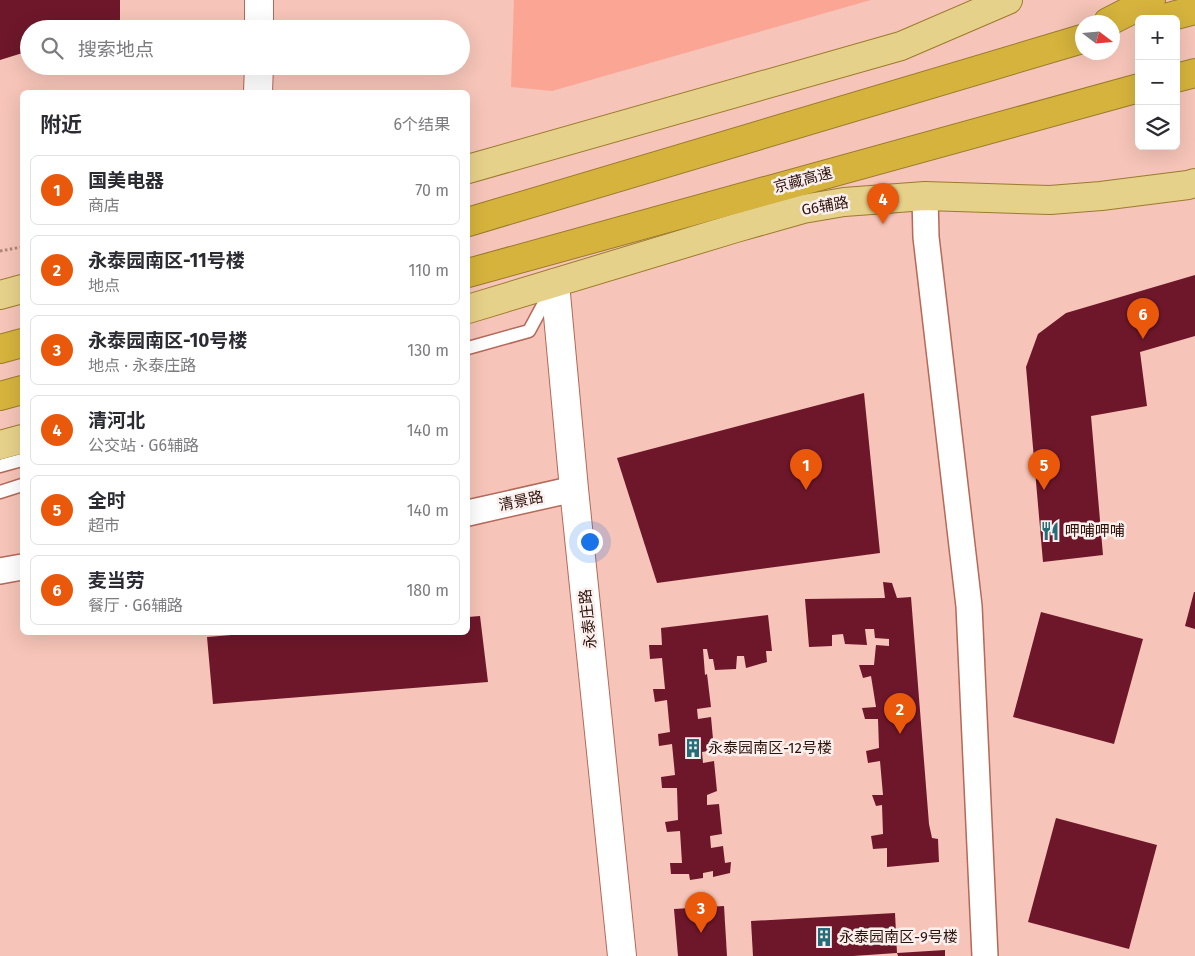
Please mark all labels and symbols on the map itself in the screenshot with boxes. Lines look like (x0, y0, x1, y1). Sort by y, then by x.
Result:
north arrow (1075, 15, 1120, 60)
street label: 京藏高速 (772, 164, 834, 196)
pin: 4 (867, 183, 899, 224)
street label: G6辅路 (800, 193, 850, 219)
pin: 6 (1127, 298, 1159, 339)
pin: 1 (790, 449, 822, 490)
pin: 5 (1028, 449, 1060, 490)
street label: 清景路 (497, 488, 545, 514)
restaurant icon: 呷哺呷哺 (1039, 520, 1061, 542)
place label: 呷哺呷哺 (1065, 522, 1125, 540)
your location (577, 529, 603, 555)
street label: 永泰庄路 (576, 588, 600, 650)
pin: 2 (884, 693, 916, 734)
building icon: 永泰园南区-12号楼 (682, 737, 704, 759)
place label: 永泰园南区-12号楼 (708, 739, 832, 757)
pin: 3 (685, 892, 717, 933)
building icon: 永泰园南区-9号楼 (813, 926, 835, 948)
place label: 永泰园南区-9号楼 (839, 928, 958, 946)

